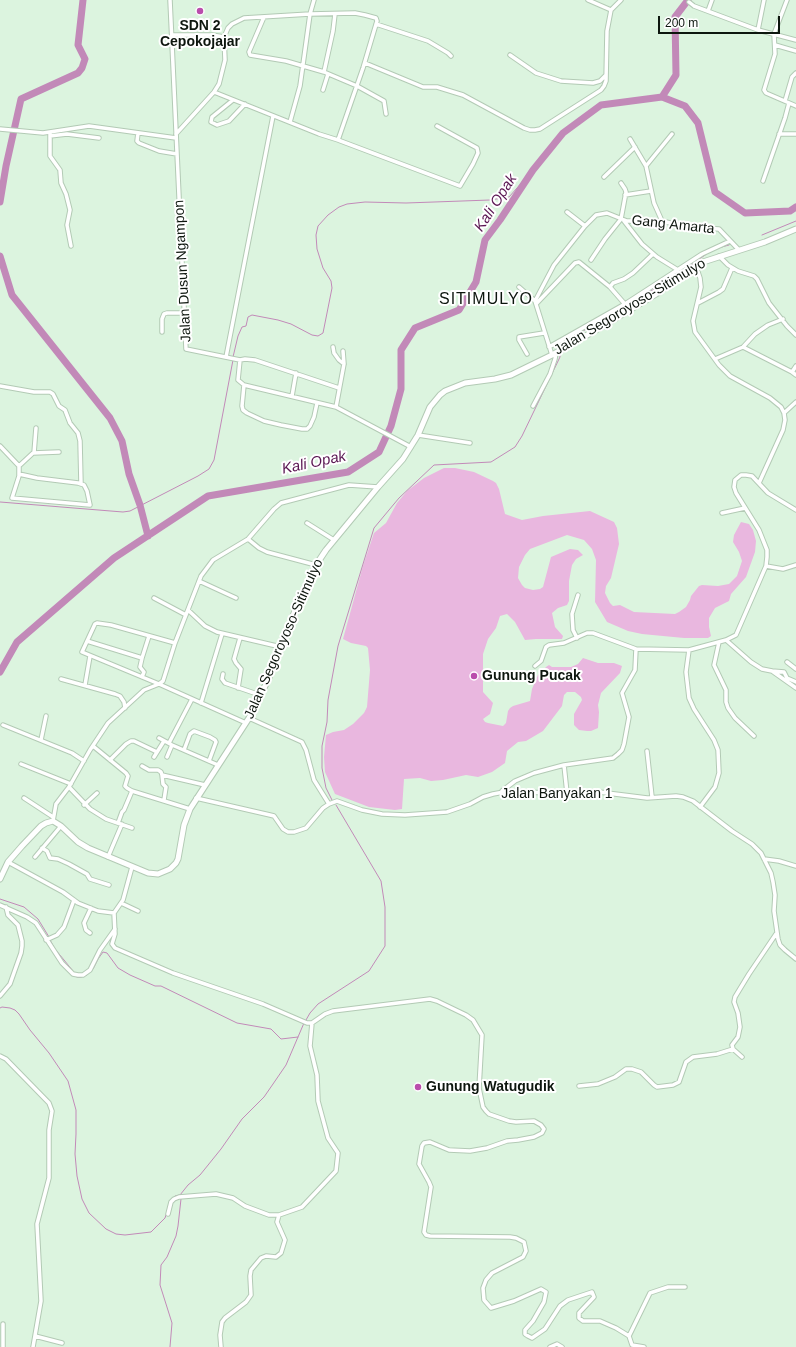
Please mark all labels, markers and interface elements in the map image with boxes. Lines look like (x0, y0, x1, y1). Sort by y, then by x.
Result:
marker: SDN 2 Cepokojajar (195, 6, 205, 16)
scale bar (660, 8, 782, 34)
text: 200 m (665, 16, 698, 30)
place label: SDN 2 Cepokojajar (160, 18, 240, 50)
water label: Kali Opak (471, 171, 521, 235)
street label: Jalan Dusun Ngampon (171, 199, 195, 343)
street label: Gang Amarta (631, 212, 715, 238)
street label: Jalan Segoroyoso-Sitimulyo (551, 255, 709, 359)
district label: SITIMULYO (439, 290, 533, 310)
water label: Kali Opak (280, 447, 348, 479)
street label: Jalan Segoroyoso-Sitimulyo (241, 556, 327, 722)
place label: Gunung Pucak (482, 668, 581, 684)
marker: Gunung Pucak (469, 671, 479, 681)
street label: Jalan Banyakan 1 (501, 786, 613, 802)
place label: Gunung Watugudik (426, 1079, 555, 1095)
marker: Gunung Watugudik (413, 1082, 423, 1092)

